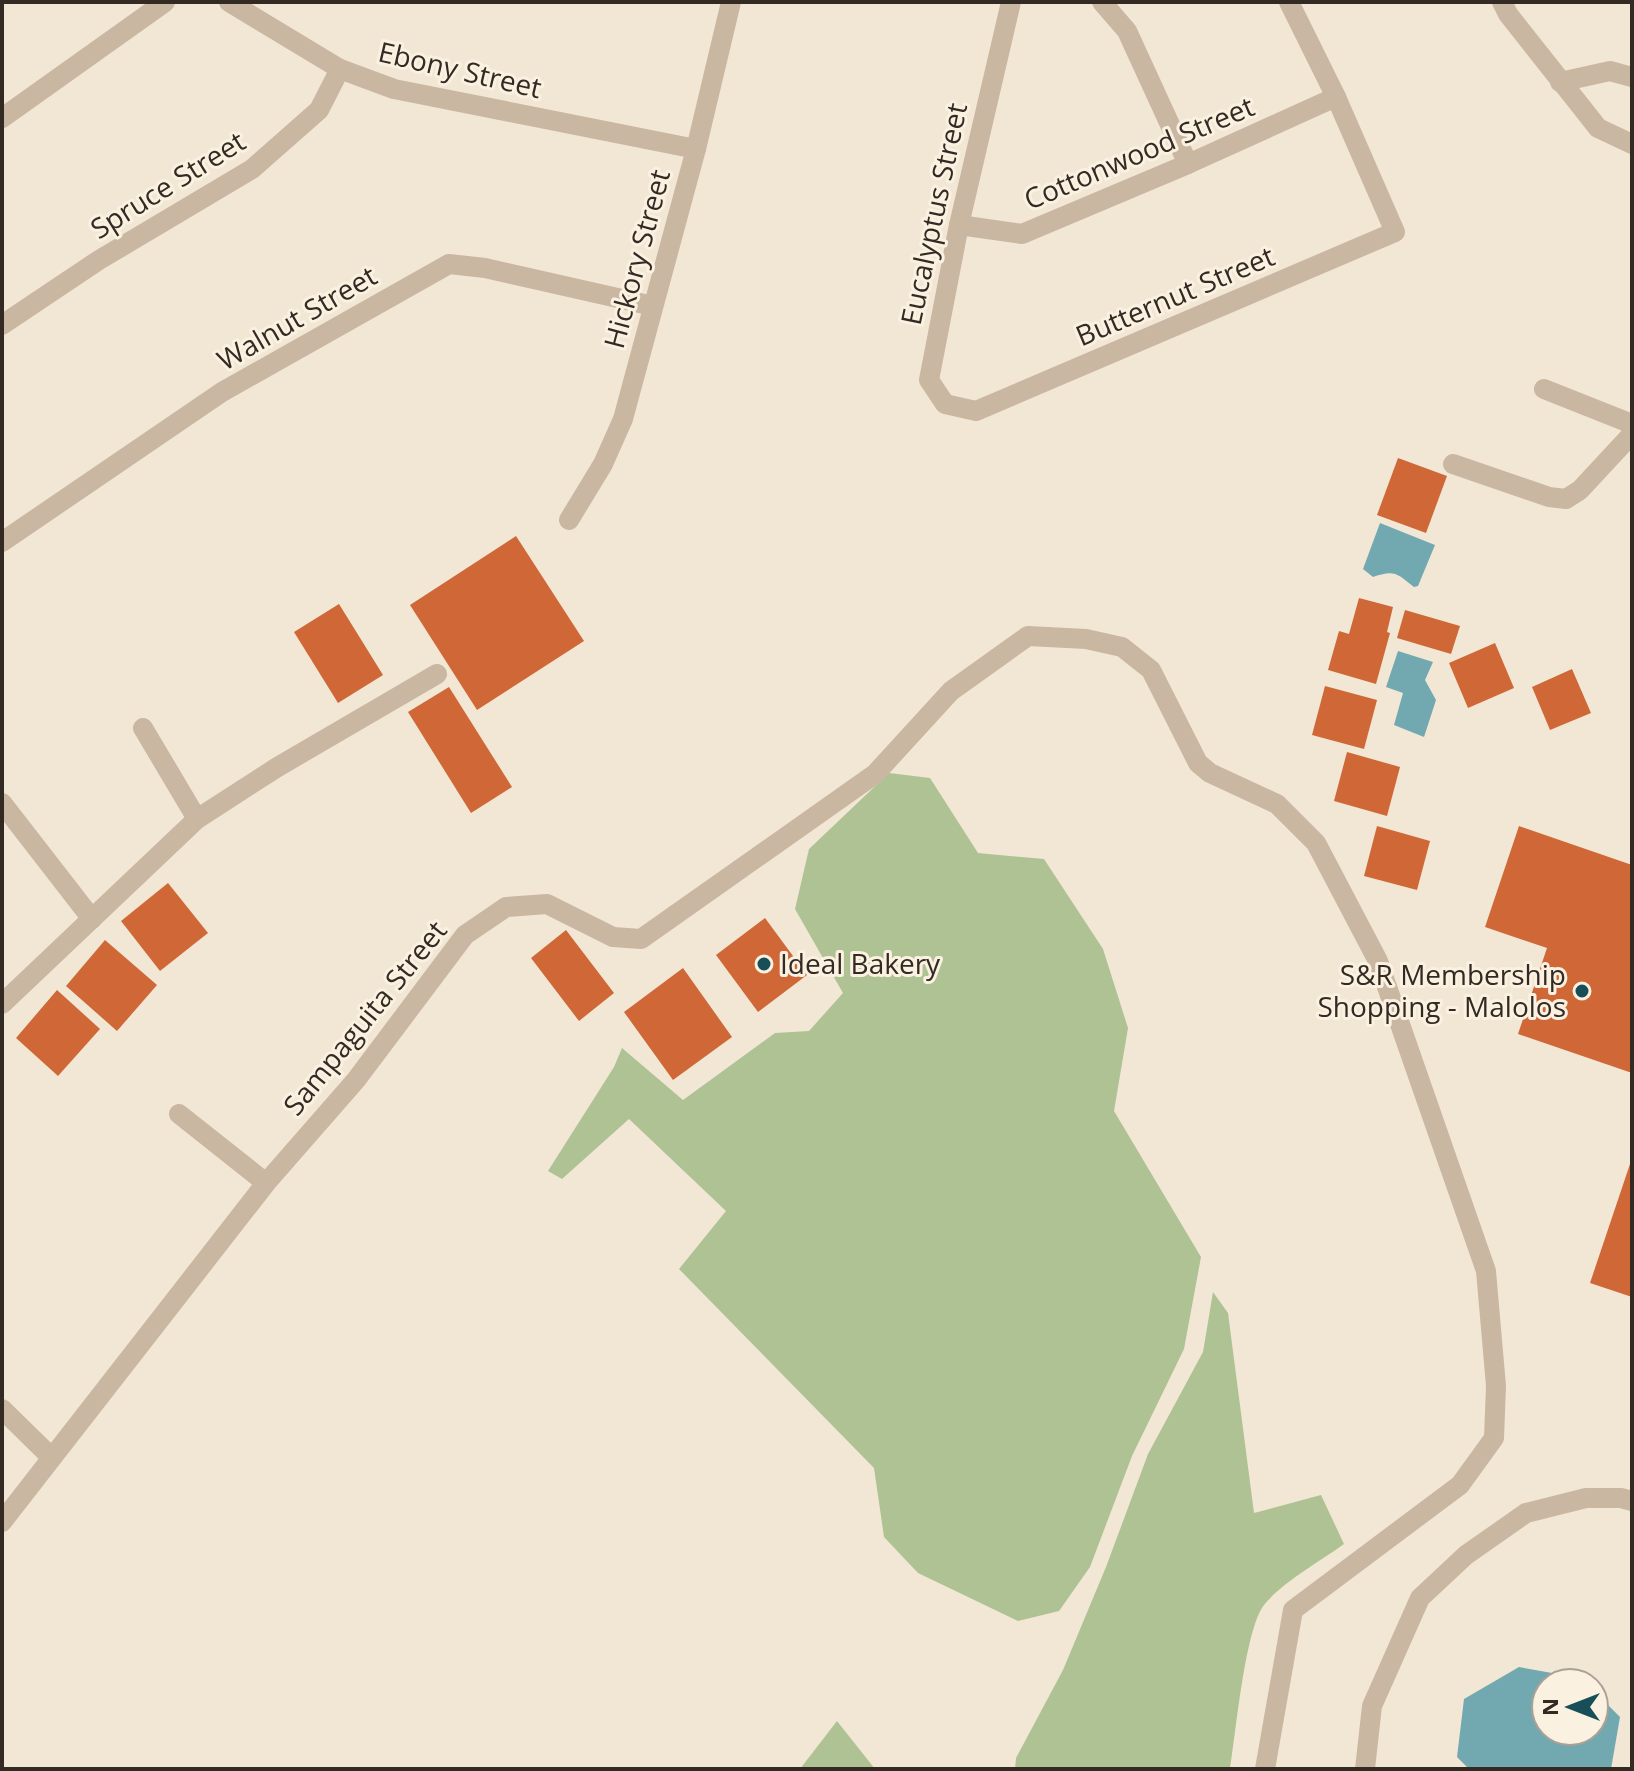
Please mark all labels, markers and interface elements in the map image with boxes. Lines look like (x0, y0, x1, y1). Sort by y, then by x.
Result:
street label: Ebony Street (375, 32, 545, 106)
street label: Cottonwood Street (1018, 86, 1259, 218)
street label: Eucalyptus Street (891, 99, 975, 328)
street label: Spruce Street (83, 121, 252, 247)
street label: Hickory Street (594, 165, 678, 352)
street label: Butternut Street (1070, 236, 1280, 354)
street label: Walnut Street (210, 256, 383, 378)
street label: Sampaguita Street (274, 912, 455, 1123)
place label: Ideal Bakery (780, 944, 941, 982)
marker: Ideal Bakery (755, 955, 773, 973)
place label: S&R Membership Shopping - Malolos (1317, 955, 1566, 1025)
marker: S&R Membership Shopping - Malolos (1573, 982, 1591, 1000)
north arrow (1530, 1667, 1610, 1747)
text: N (1534, 1698, 1564, 1716)

